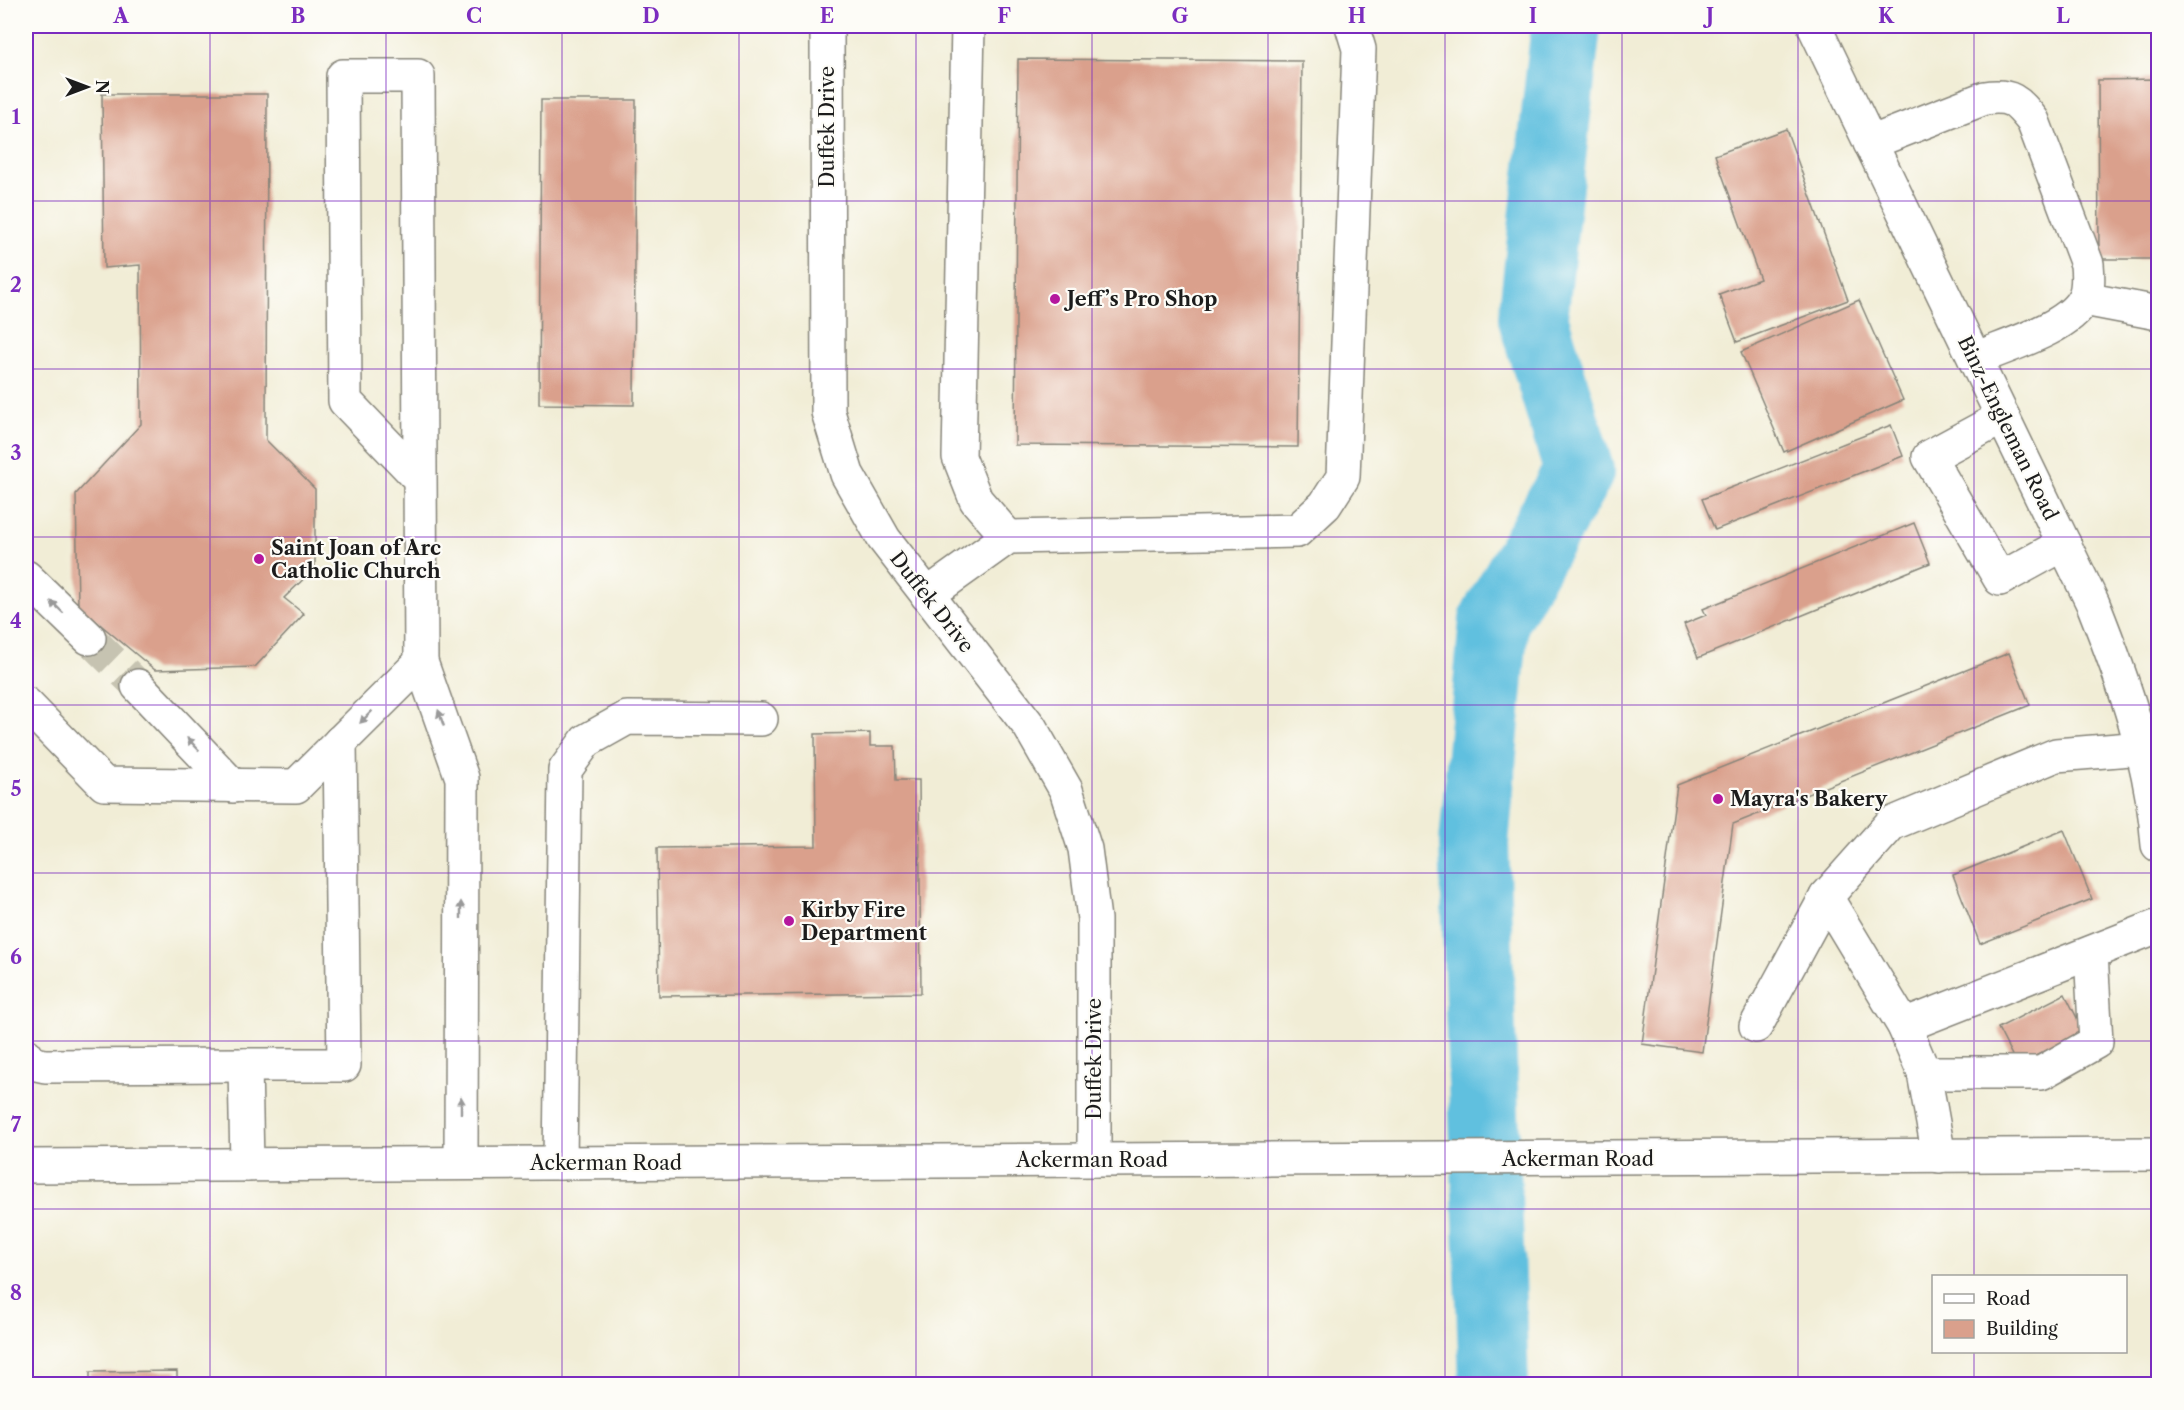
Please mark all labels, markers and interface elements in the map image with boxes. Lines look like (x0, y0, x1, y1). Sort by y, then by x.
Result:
text: A (112, 4, 129, 28)
text: B (291, 4, 306, 28)
text: C (466, 4, 482, 28)
text: D (642, 4, 660, 28)
text: E (820, 4, 834, 28)
text: F (997, 4, 1011, 28)
text: G (1172, 4, 1189, 28)
text: H (1348, 4, 1366, 28)
text: I (1529, 4, 1537, 28)
text: J (1702, 4, 1714, 28)
text: K (1878, 4, 1895, 28)
text: L (2056, 4, 2070, 28)
north arrow (57, 57, 117, 117)
street label: Duffek Drive (815, 66, 839, 188)
text: N (92, 80, 112, 94)
text: 1 (12, 105, 21, 129)
text: 2 (10, 273, 22, 297)
place label: Jeff’s Pro Shop (1063, 287, 1217, 311)
marker: Jeff’s Pro Shop (1048, 292, 1062, 306)
street label: Binz-Engleman Road (1953, 332, 2063, 524)
text: 3 (10, 441, 22, 465)
place label: Saint Joan of Arc Catholic Church (271, 536, 441, 583)
street label: Duffek Drive (885, 547, 979, 657)
marker: Saint Joan of Arc Catholic Church (252, 552, 266, 566)
one-way arrow (51, 601, 65, 615)
text: 4 (10, 609, 22, 633)
one-way arrow (359, 709, 373, 723)
one-way arrow (436, 709, 446, 727)
one-way arrow (186, 737, 200, 751)
text: 5 (10, 777, 22, 801)
place label: Mayra's Bakery (1730, 787, 1888, 811)
marker: Mayra's Bakery (1711, 792, 1725, 806)
place label: Kirby Fire Department (801, 898, 927, 945)
one-way arrow (456, 900, 466, 919)
marker: Kirby Fire Department (782, 914, 796, 928)
text: 6 (10, 945, 22, 969)
street label: Duffek Drive (1082, 998, 1106, 1120)
one-way arrow (456, 1095, 466, 1114)
text: 7 (11, 1113, 22, 1137)
street label: Ackerman Road (1501, 1147, 1654, 1171)
street label: Ackerman Road (1015, 1148, 1168, 1172)
street label: Ackerman Road (529, 1151, 682, 1175)
legend (1932, 1275, 2127, 1353)
text: 8 (10, 1281, 22, 1305)
text: Road (1986, 1288, 2031, 1310)
text: Building (1986, 1318, 2058, 1340)

